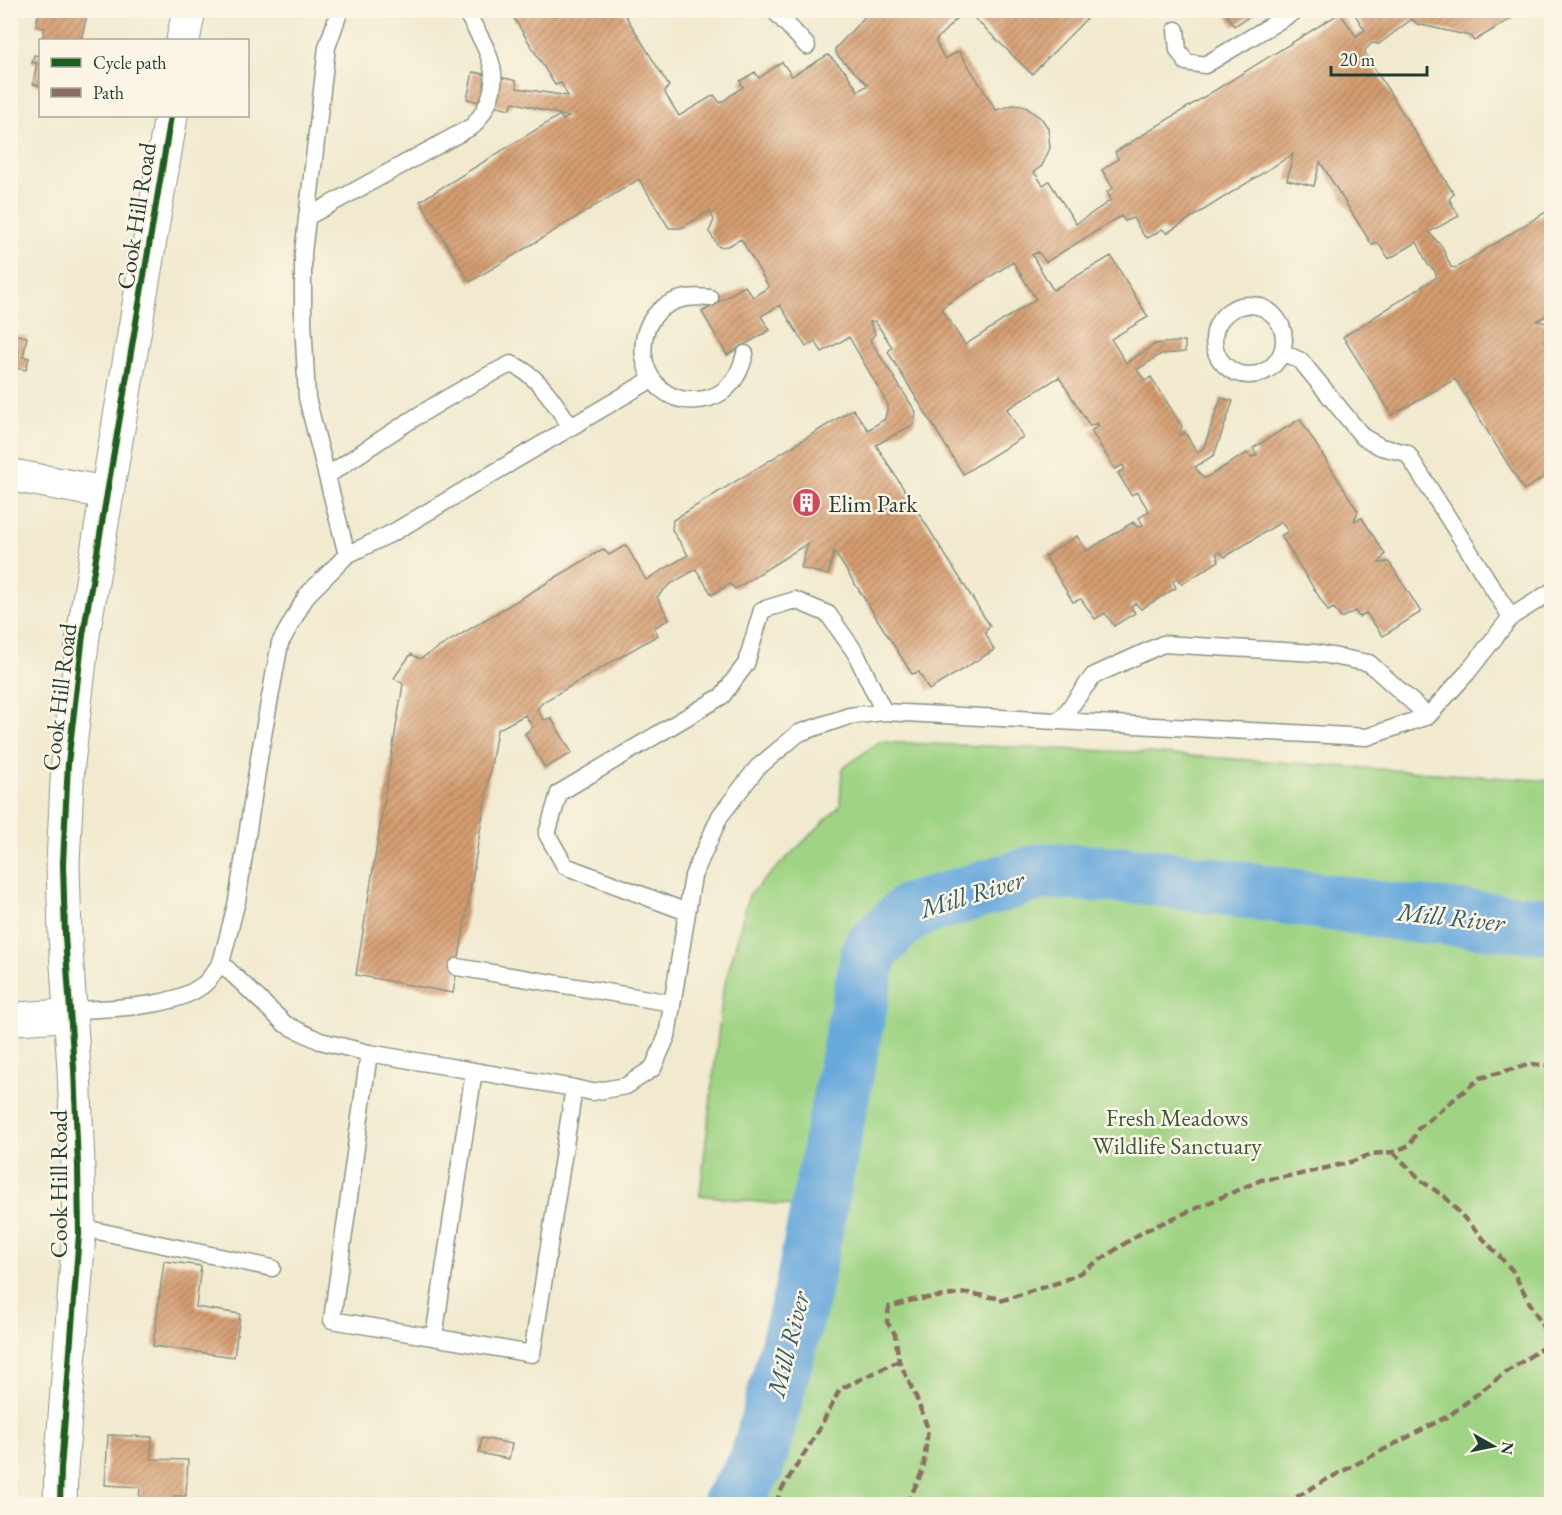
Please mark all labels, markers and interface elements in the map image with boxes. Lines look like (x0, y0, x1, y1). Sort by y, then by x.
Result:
legend (39, 39, 249, 117)
scale bar (1331, 39, 1427, 77)
text: 20 m (1340, 48, 1375, 71)
text: Cycle path (93, 51, 167, 74)
text: Path (93, 81, 124, 104)
street label: Cook Hill Road (109, 139, 163, 292)
building icon: Elim Park (791, 487, 823, 519)
place label: Elim Park (828, 488, 918, 519)
street label: Cook Hill Road (35, 621, 84, 773)
water label: Mill River (914, 862, 1029, 927)
water label: Mill River (1394, 894, 1507, 940)
park label: Fresh Meadows Wildlife Sanctuary (1092, 1102, 1262, 1161)
street label: Cook Hill Road (43, 1109, 74, 1258)
water label: Mill River (758, 1287, 818, 1402)
north arrow (1463, 1416, 1523, 1476)
text: N (1496, 1440, 1519, 1456)

